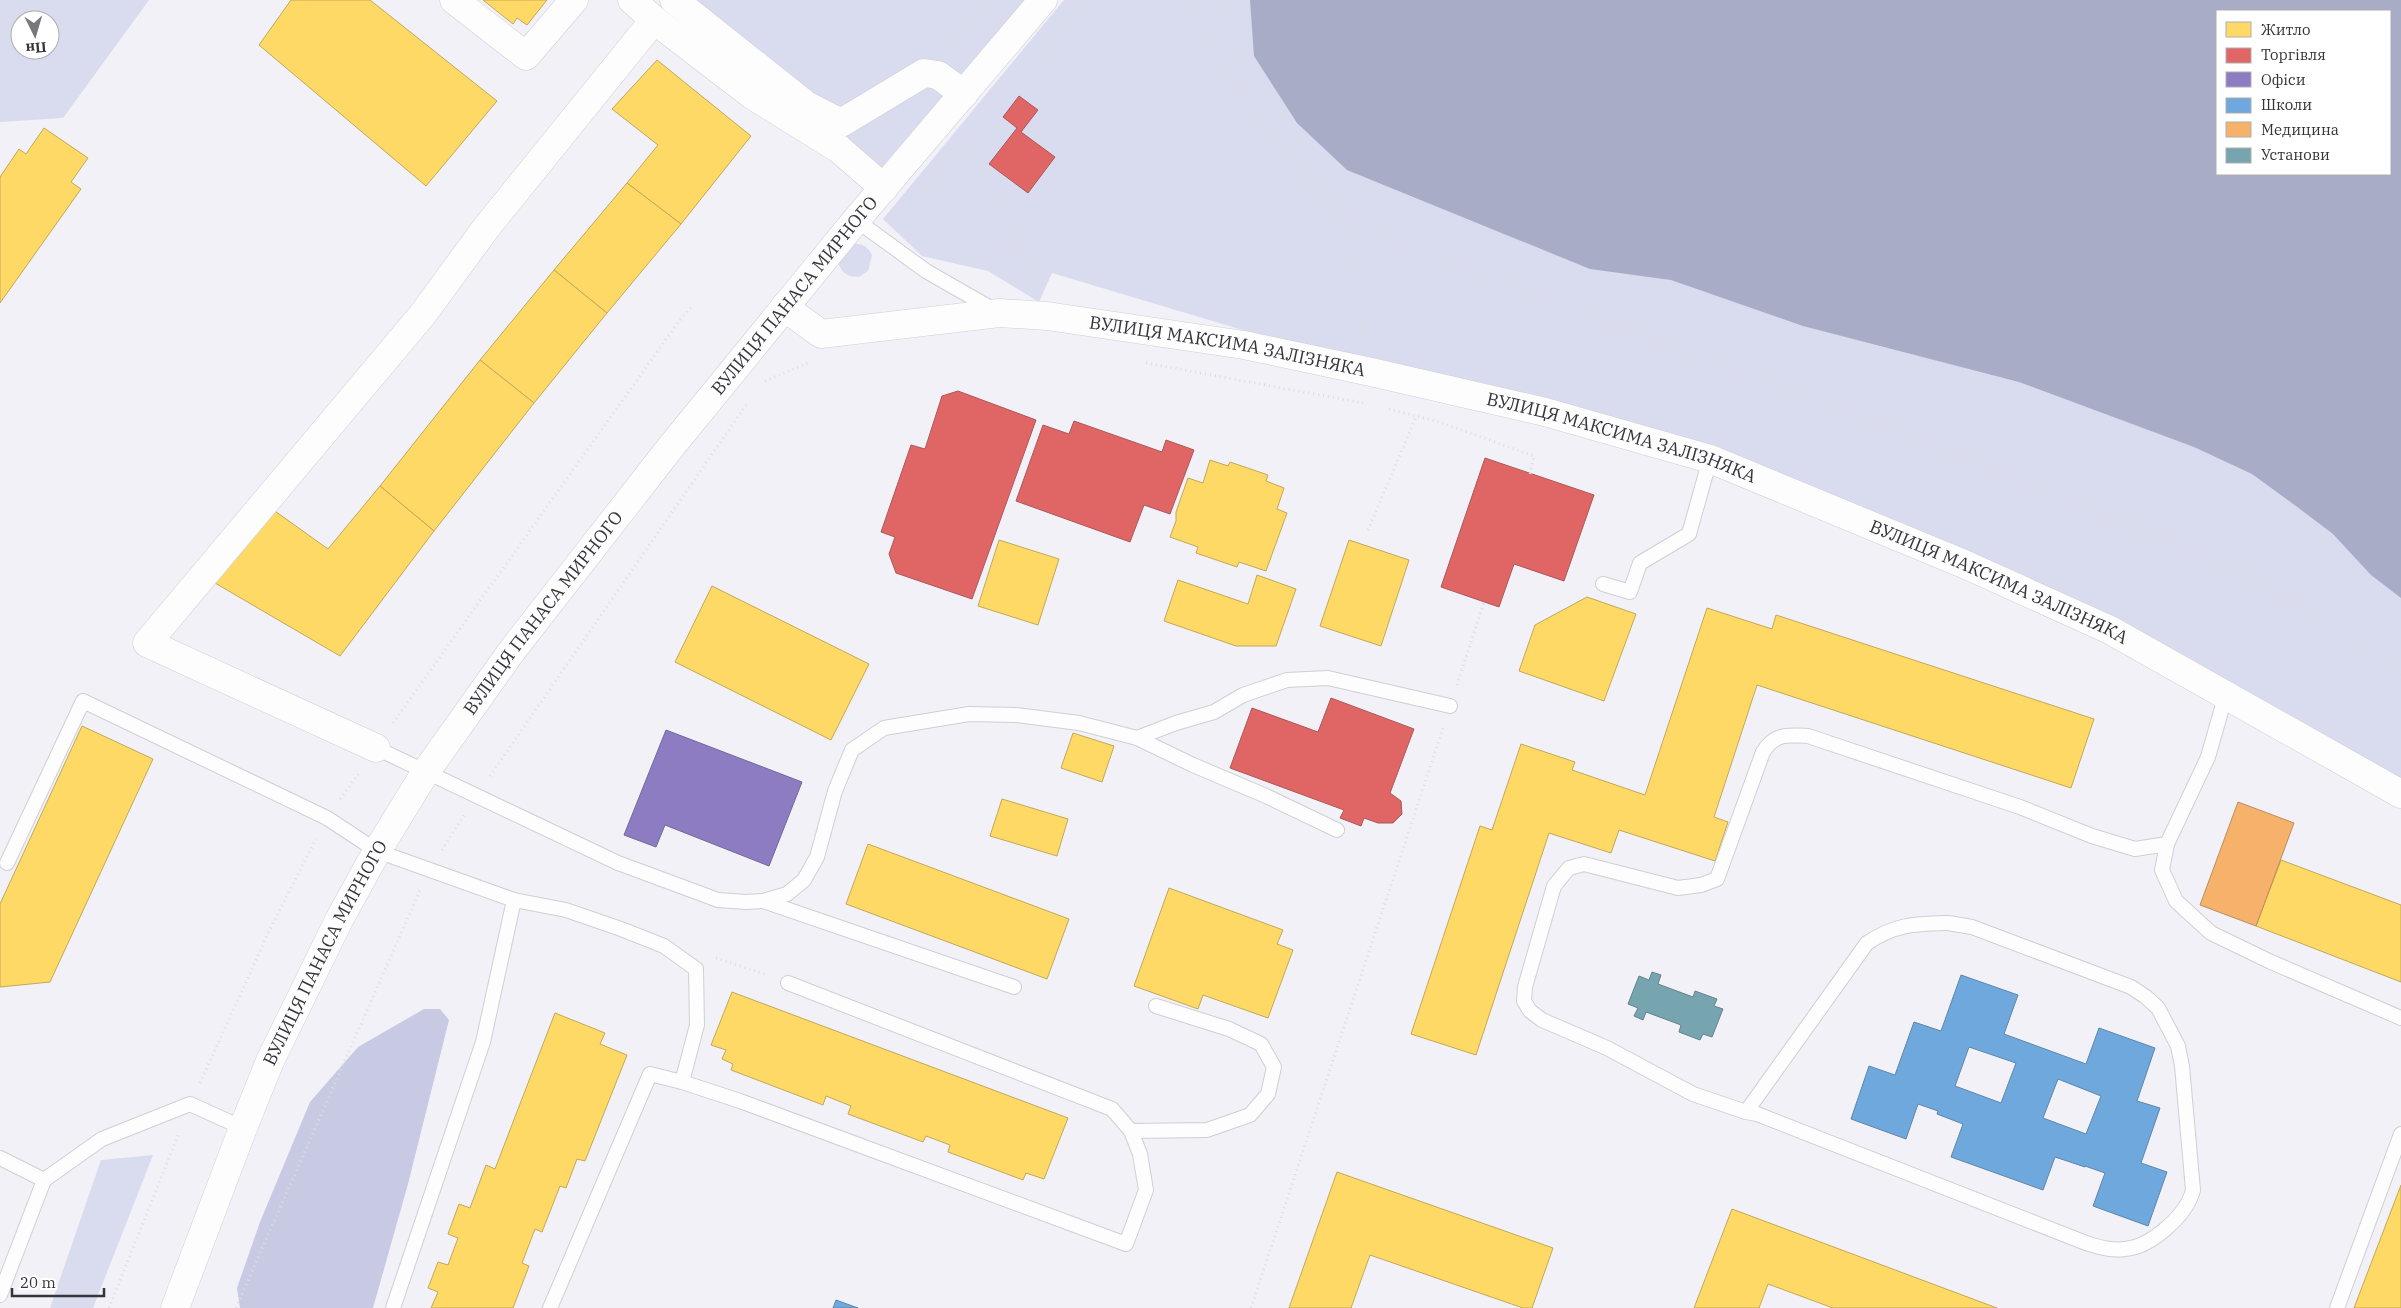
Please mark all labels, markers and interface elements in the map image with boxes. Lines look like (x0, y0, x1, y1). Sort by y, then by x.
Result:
north arrow (10, 10, 60, 60)
legend (2216, 10, 2391, 175)
text: Житло (2261, 20, 2311, 39)
text: Пн (25, 38, 47, 58)
text: Торгівля (2261, 45, 2326, 64)
text: Офіси (2261, 70, 2306, 89)
text: Школи (2261, 95, 2312, 114)
text: Медицина (2261, 120, 2339, 139)
text: Установи (2261, 145, 2330, 164)
street label: ВУЛИЦЯ ПАНАСА МИРНОГО (706, 191, 882, 399)
street label: ВУЛИЦЯ МАКСИМА ЗАЛІЗНЯКА (1088, 310, 1368, 382)
street label: ВУЛИЦЯ МАКСИМА ЗАЛІЗНЯКА (1484, 387, 1760, 488)
street label: ВУЛИЦЯ ПАНАСА МИРНОГО (458, 506, 628, 719)
street label: ВУЛИЦЯ МАКСИМА ЗАЛІЗНЯКА (1866, 514, 2133, 649)
street label: ВУЛИЦЯ ПАНАСА МИРНОГО (258, 836, 392, 1069)
scale bar (12, 1266, 105, 1298)
text: 20 m (20, 1273, 56, 1292)

